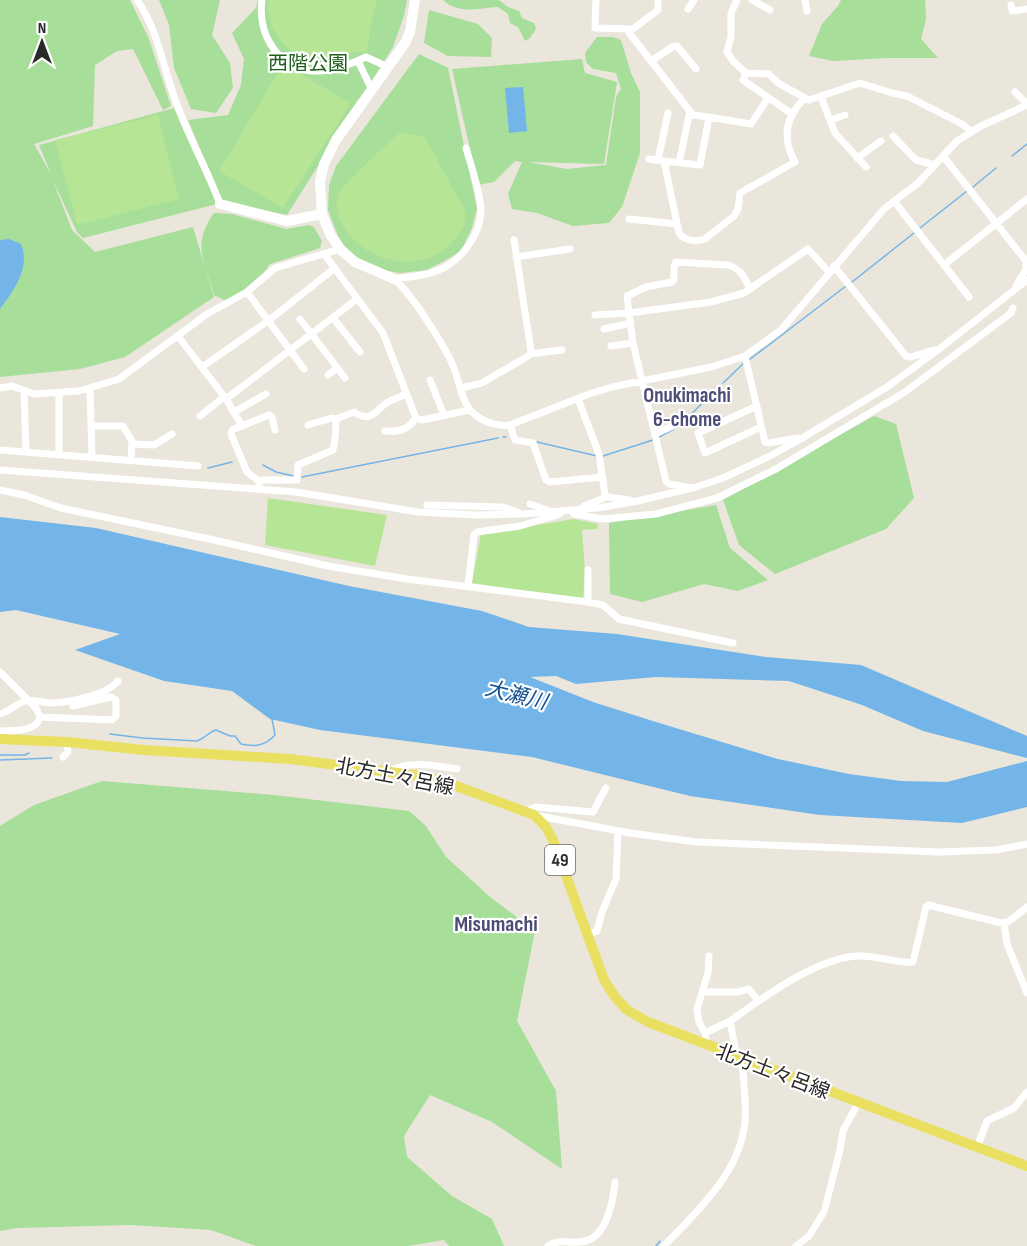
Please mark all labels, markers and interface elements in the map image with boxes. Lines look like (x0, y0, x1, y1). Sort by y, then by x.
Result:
north arrow (12, 12, 72, 72)
text: N (38, 19, 46, 38)
park label: 西階公園 (268, 52, 348, 76)
district label: Onukimachi 6-chome (643, 383, 731, 432)
water label: 大瀬川 (482, 676, 551, 716)
street label: 北方土々呂線 (334, 754, 456, 800)
road number: 49 (545, 845, 575, 875)
district label: Misumachi (454, 911, 538, 938)
street label: 北方土々呂線 (712, 1039, 833, 1105)

